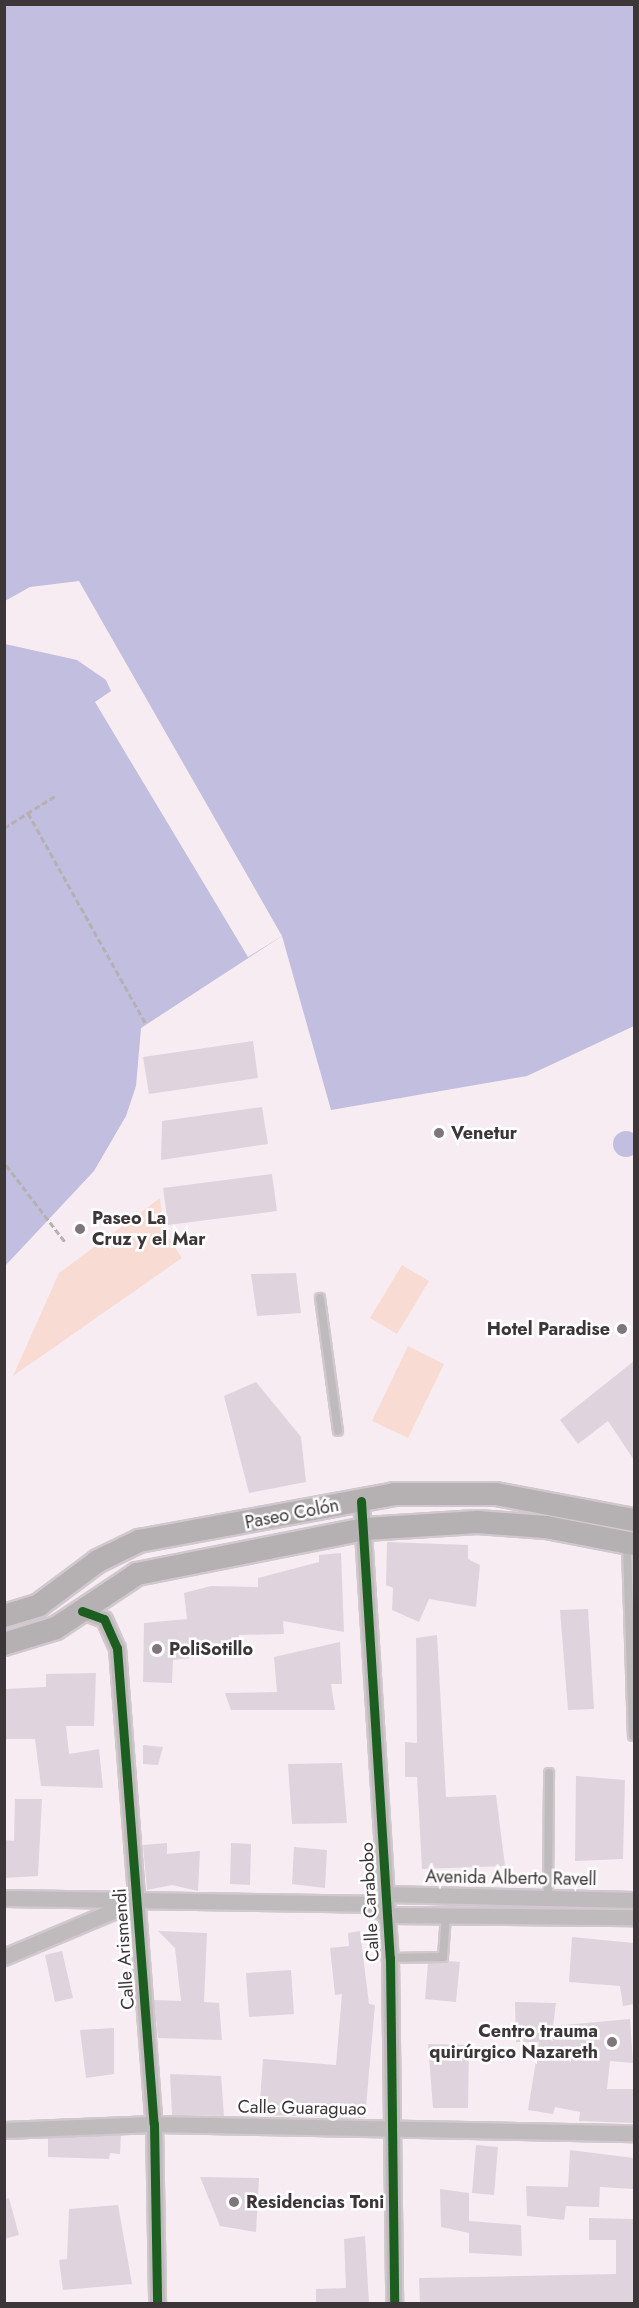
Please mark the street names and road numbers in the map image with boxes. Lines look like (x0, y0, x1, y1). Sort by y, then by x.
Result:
street label: Paseo Colón (243, 1494, 341, 1534)
street label: Calle Carabobo (356, 1842, 384, 1962)
street label: Avenida Alberto Ravell (425, 1866, 597, 1890)
street label: Calle Arismendi (109, 1888, 139, 2010)
street label: Calle Guaraguao (237, 2096, 367, 2120)

